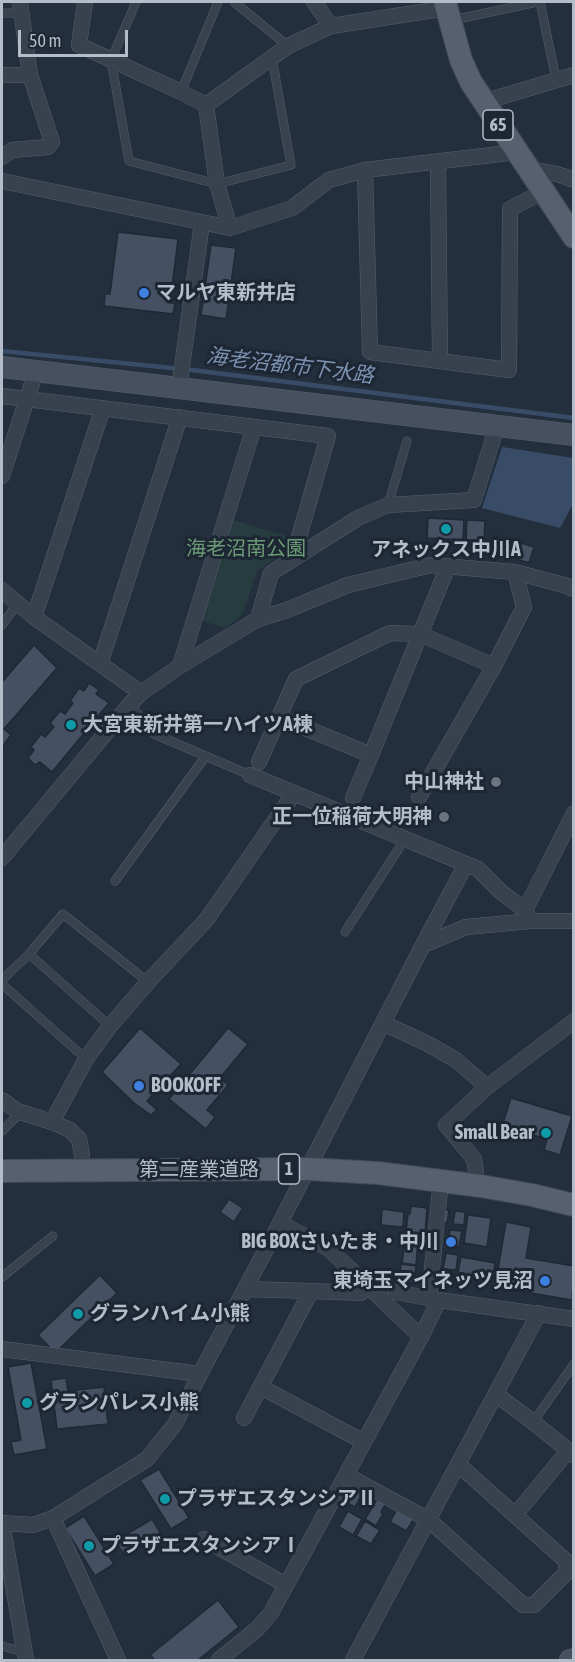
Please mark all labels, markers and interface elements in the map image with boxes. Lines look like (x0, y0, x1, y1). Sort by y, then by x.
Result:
scale bar (21, 18, 130, 56)
text: 50 m (29, 30, 61, 51)
road number: 65 (483, 110, 513, 140)
place label: マルヤ東新井店 (156, 281, 296, 305)
marker: マルヤ東新井店 (137, 286, 151, 300)
water label: 海老沼都市下水路 (205, 343, 375, 389)
marker: アネックス中川A (439, 522, 453, 536)
park label: 海老沼南公園 (186, 537, 306, 561)
place label: アネックス中川A (371, 538, 521, 562)
place label: 大宮東新井第一ハイツA棟 (83, 713, 313, 737)
marker: 大宮東新井第一ハイツA棟 (64, 718, 78, 732)
place label: 中山神社 (404, 770, 484, 794)
marker: 中山神社 (489, 775, 503, 789)
place label: 正一位稲荷大明神 (272, 805, 432, 829)
marker: 正一位稲荷大明神 (437, 810, 451, 824)
place label: BOOKOFF (151, 1074, 221, 1098)
marker: BOOKOFF (132, 1079, 146, 1093)
place label: Small Bear (455, 1121, 534, 1145)
marker: Small Bear (539, 1126, 553, 1140)
road number: 1 (278, 1154, 300, 1184)
street label: 第二産業道路 (139, 1158, 259, 1182)
place label: BIG BOXさいたま・中川 (241, 1230, 439, 1254)
marker: BIG BOXさいたま・中川 (444, 1235, 458, 1249)
place label: 東埼玉マイネッツ見沼 (333, 1269, 533, 1293)
marker: 東埼玉マイネッツ見沼 (538, 1274, 552, 1288)
place label: グランハイム小熊 (90, 1302, 250, 1326)
marker: グランハイム小熊 (71, 1307, 85, 1321)
place label: グランパレス小熊 (39, 1391, 199, 1415)
marker: グランパレス小熊 (20, 1396, 34, 1410)
place label: プラザエスタンシアⅡ (177, 1487, 377, 1511)
marker: プラザエスタンシアⅡ (158, 1492, 172, 1506)
place label: プラザエスタンシアⅠ (101, 1534, 301, 1558)
marker: プラザエスタンシアⅠ (82, 1539, 96, 1553)

